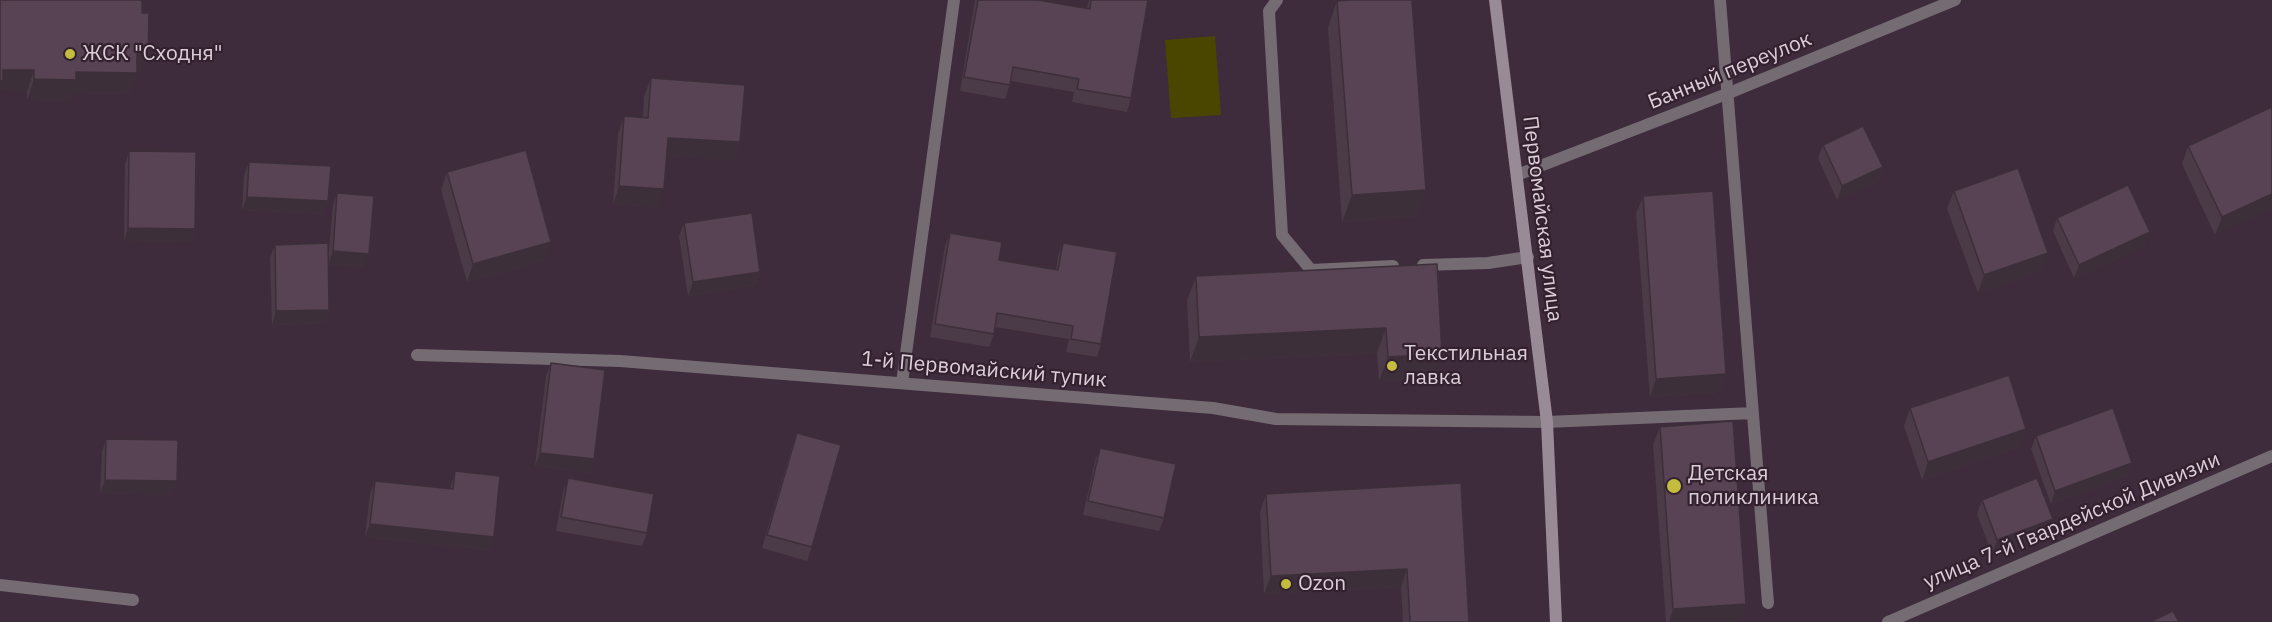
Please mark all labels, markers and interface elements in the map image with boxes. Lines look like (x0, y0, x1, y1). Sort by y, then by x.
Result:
street label: Банный переулок (1644, 27, 1816, 115)
place label: ЖСК "Сходня" (82, 41, 223, 67)
marker: ЖСК "Сходня" (63, 47, 77, 61)
street label: Первомайская улица (1517, 115, 1567, 323)
place label: Текстильная лавка (1404, 341, 1528, 391)
street label: 1-й Первомайский тупик (860, 347, 1108, 393)
marker: Текстильная лавка (1385, 359, 1399, 373)
street label: улица 7-й Гвардейской Дивизии (1920, 447, 2224, 595)
place label: Детская поликлиника (1688, 461, 1819, 511)
marker: Детская поликлиника (1665, 477, 1683, 495)
place label: Ozon (1298, 571, 1346, 597)
marker: Ozon (1279, 577, 1293, 591)

